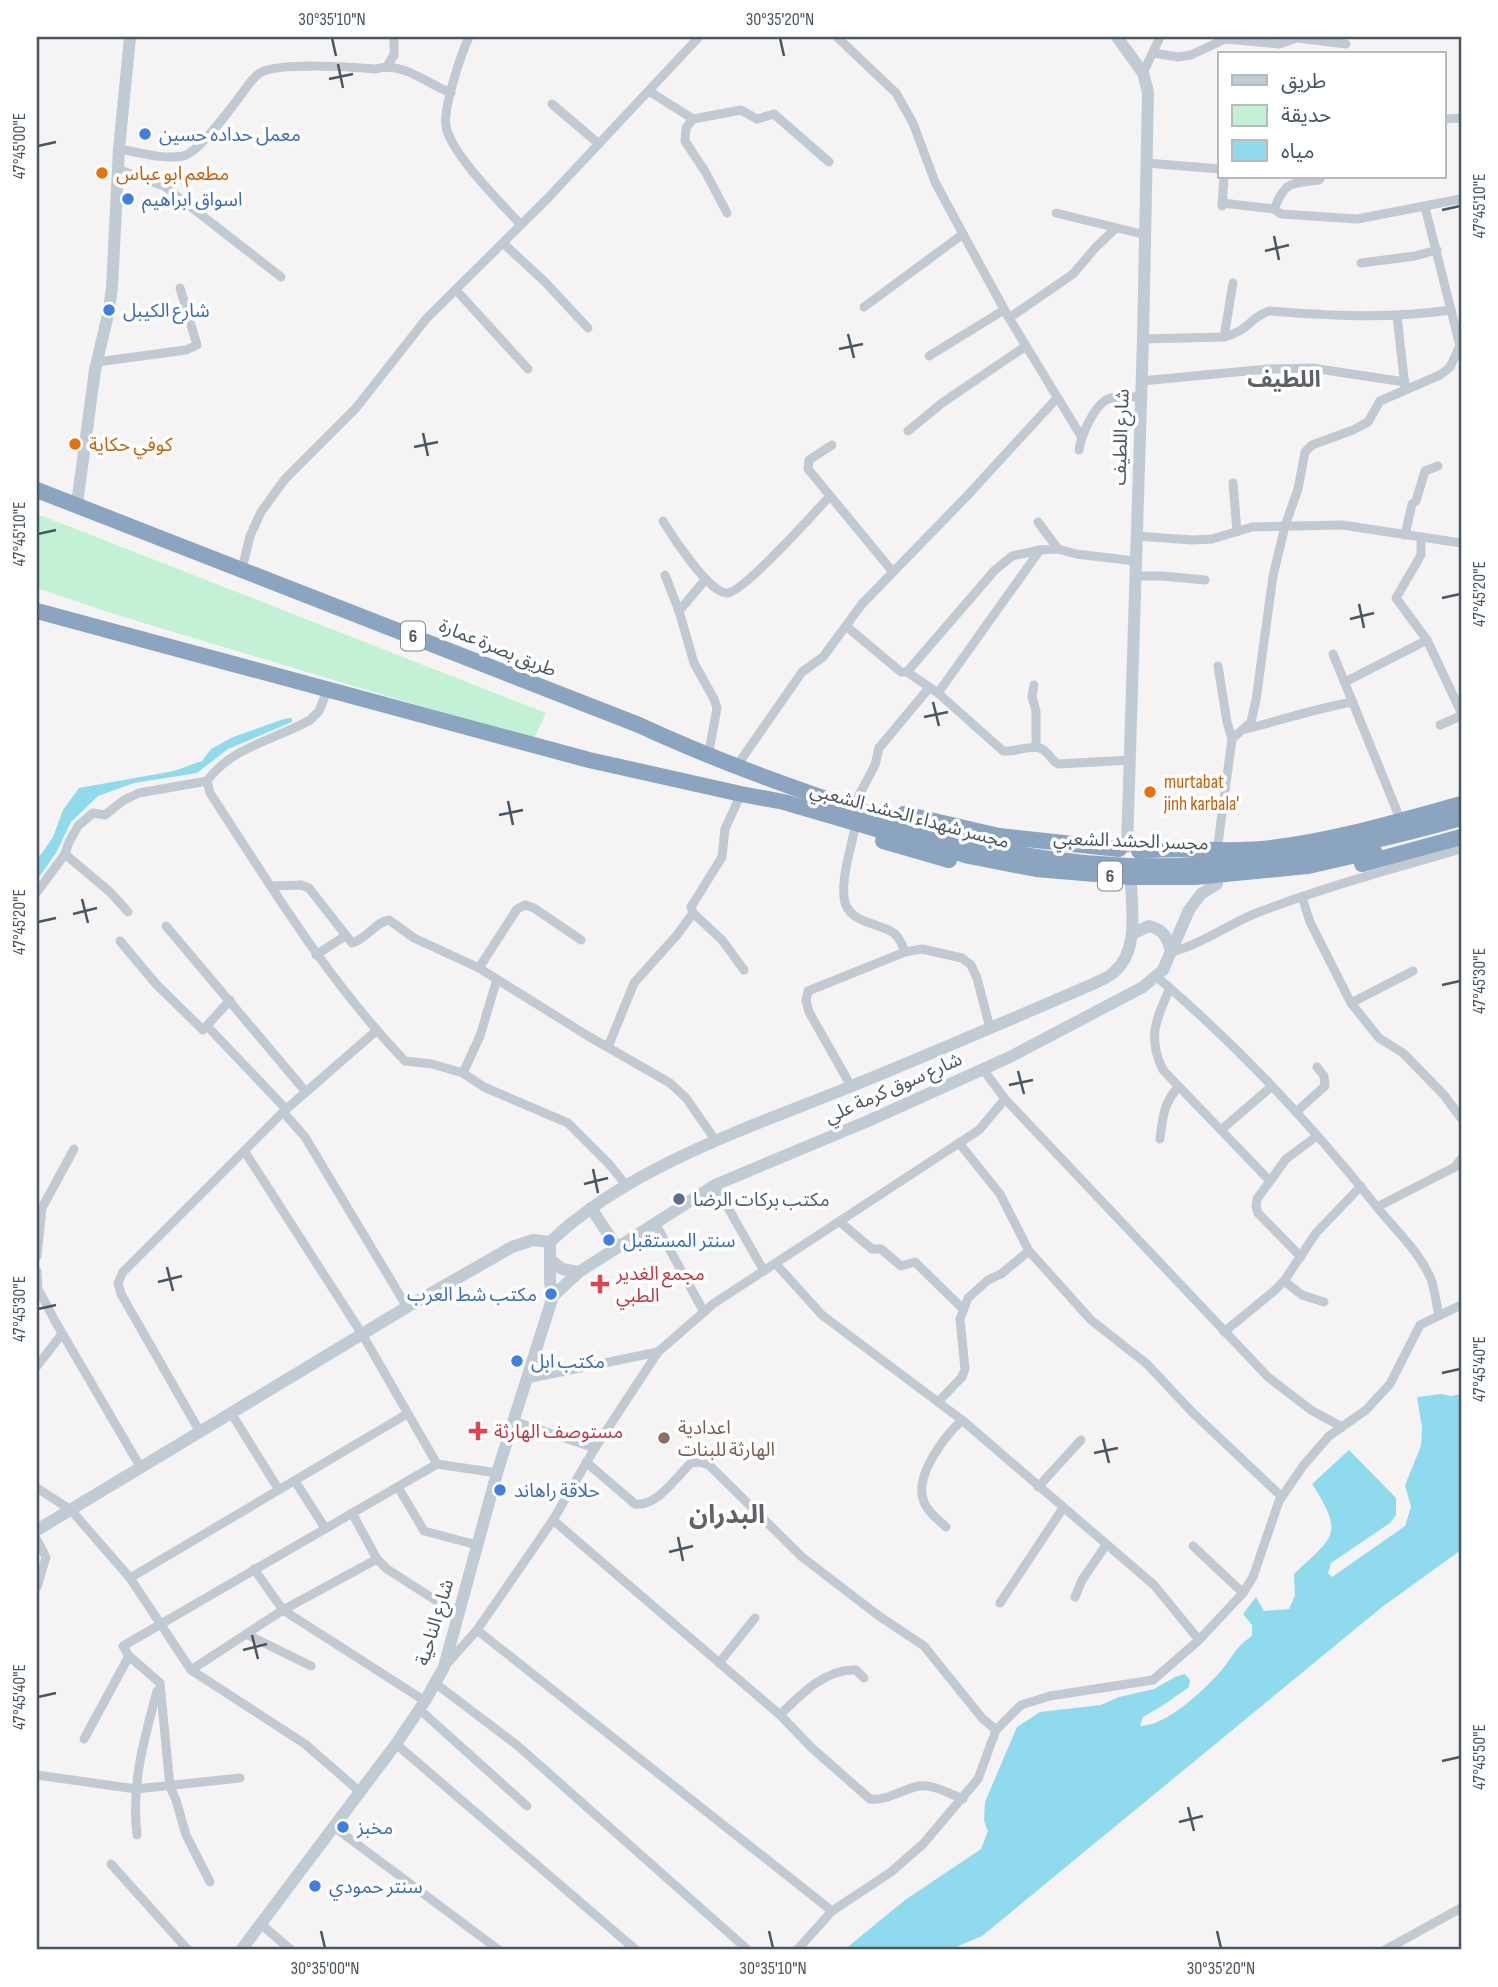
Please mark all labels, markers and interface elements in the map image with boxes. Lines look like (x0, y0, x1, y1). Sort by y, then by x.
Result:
text: 30°35'10"N (298, 9, 366, 30)
text: 30°35'20"N (746, 9, 814, 30)
legend (1218, 52, 1446, 178)
text: طريق (1281, 69, 1326, 94)
text: حديقة (1281, 103, 1331, 128)
text: 47°45'00"E (9, 113, 30, 179)
place label: معمل حداده حسين (159, 124, 301, 147)
marker: معمل حداده حسين (137, 126, 153, 142)
text: مياه (1281, 139, 1314, 164)
place label: مطعم ابو عباس (116, 163, 229, 188)
marker: مطعم ابو عباس (94, 165, 110, 181)
text: 47°45'10"E (1469, 174, 1490, 238)
place label: اسواق ابراهيم (142, 189, 243, 214)
marker: اسواق ابراهيم (120, 191, 136, 207)
place label: شارع الكيبل (123, 300, 210, 324)
marker: شارع الكيبل (101, 302, 117, 318)
district label: اللطيف (1247, 366, 1321, 394)
street label: شارع اللطيف (1108, 388, 1136, 486)
place label: كوفي حكاية (89, 434, 174, 459)
marker: كوفي حكاية (67, 436, 83, 452)
text: 47°45'10"E (9, 502, 30, 566)
text: 47°45'20"E (1469, 561, 1490, 627)
street label: طريق بصرة عمارة (435, 614, 560, 682)
road number: 6 (401, 622, 425, 650)
place label: murtabat jinh karbala' (1163, 771, 1239, 816)
street label: مجسر شهداء الحشد الشعبي (807, 779, 1012, 856)
marker: murtabat jinh karbala' (1142, 784, 1158, 800)
street label: مجسر الحشد الشعبي (1053, 827, 1209, 858)
road number: 6 (1098, 862, 1122, 890)
text: 47°45'20"E (9, 889, 30, 955)
text: 47°45'30"E (1469, 948, 1490, 1014)
street label: شارع سوق كرمة علي (821, 1048, 967, 1131)
place label: مكتب بركات الرضا (693, 1189, 830, 1212)
marker: مكتب بركات الرضا (671, 1191, 687, 1207)
place label: سنتر المستقبل (623, 1230, 736, 1253)
marker: سنتر المستقبل (601, 1232, 617, 1248)
place label: مجمع الغدير الطبي (615, 1263, 705, 1310)
marker: مجمع الغدير الطبي (590, 1274, 610, 1294)
text: 47°45'30"E (9, 1276, 30, 1342)
place label: مكتب شط العرب (407, 1284, 537, 1307)
marker: مكتب شط العرب (543, 1286, 559, 1302)
text: 47°45'40"E (1469, 1336, 1490, 1402)
place label: مكتب ابل (531, 1351, 605, 1374)
marker: مكتب ابل (509, 1353, 525, 1369)
place label: اعدادية الهارثة للبنات (678, 1417, 775, 1462)
marker: مستوصف الهارثة (468, 1421, 488, 1441)
place label: مستوصف الهارثة (494, 1421, 623, 1444)
marker: اعدادية الهارثة للبنات (656, 1430, 672, 1446)
place label: حلاقة راهاند (514, 1480, 600, 1503)
marker: حلاقة راهاند (492, 1482, 508, 1498)
district label: البدران (689, 1500, 765, 1531)
street label: شارع الناحية (411, 1576, 460, 1669)
text: 47°45'40"E (9, 1664, 30, 1730)
text: 47°45'50"E (1469, 1724, 1490, 1790)
place label: مخبز (356, 1817, 393, 1840)
marker: مخبز (335, 1819, 351, 1835)
place label: سنتر حمودي (329, 1876, 423, 1901)
marker: سنتر حمودي (307, 1878, 323, 1894)
text: 30°35'00"N (290, 1958, 360, 1979)
text: 30°35'10"N (739, 1958, 807, 1979)
text: 30°35'20"N (1187, 1958, 1255, 1979)

